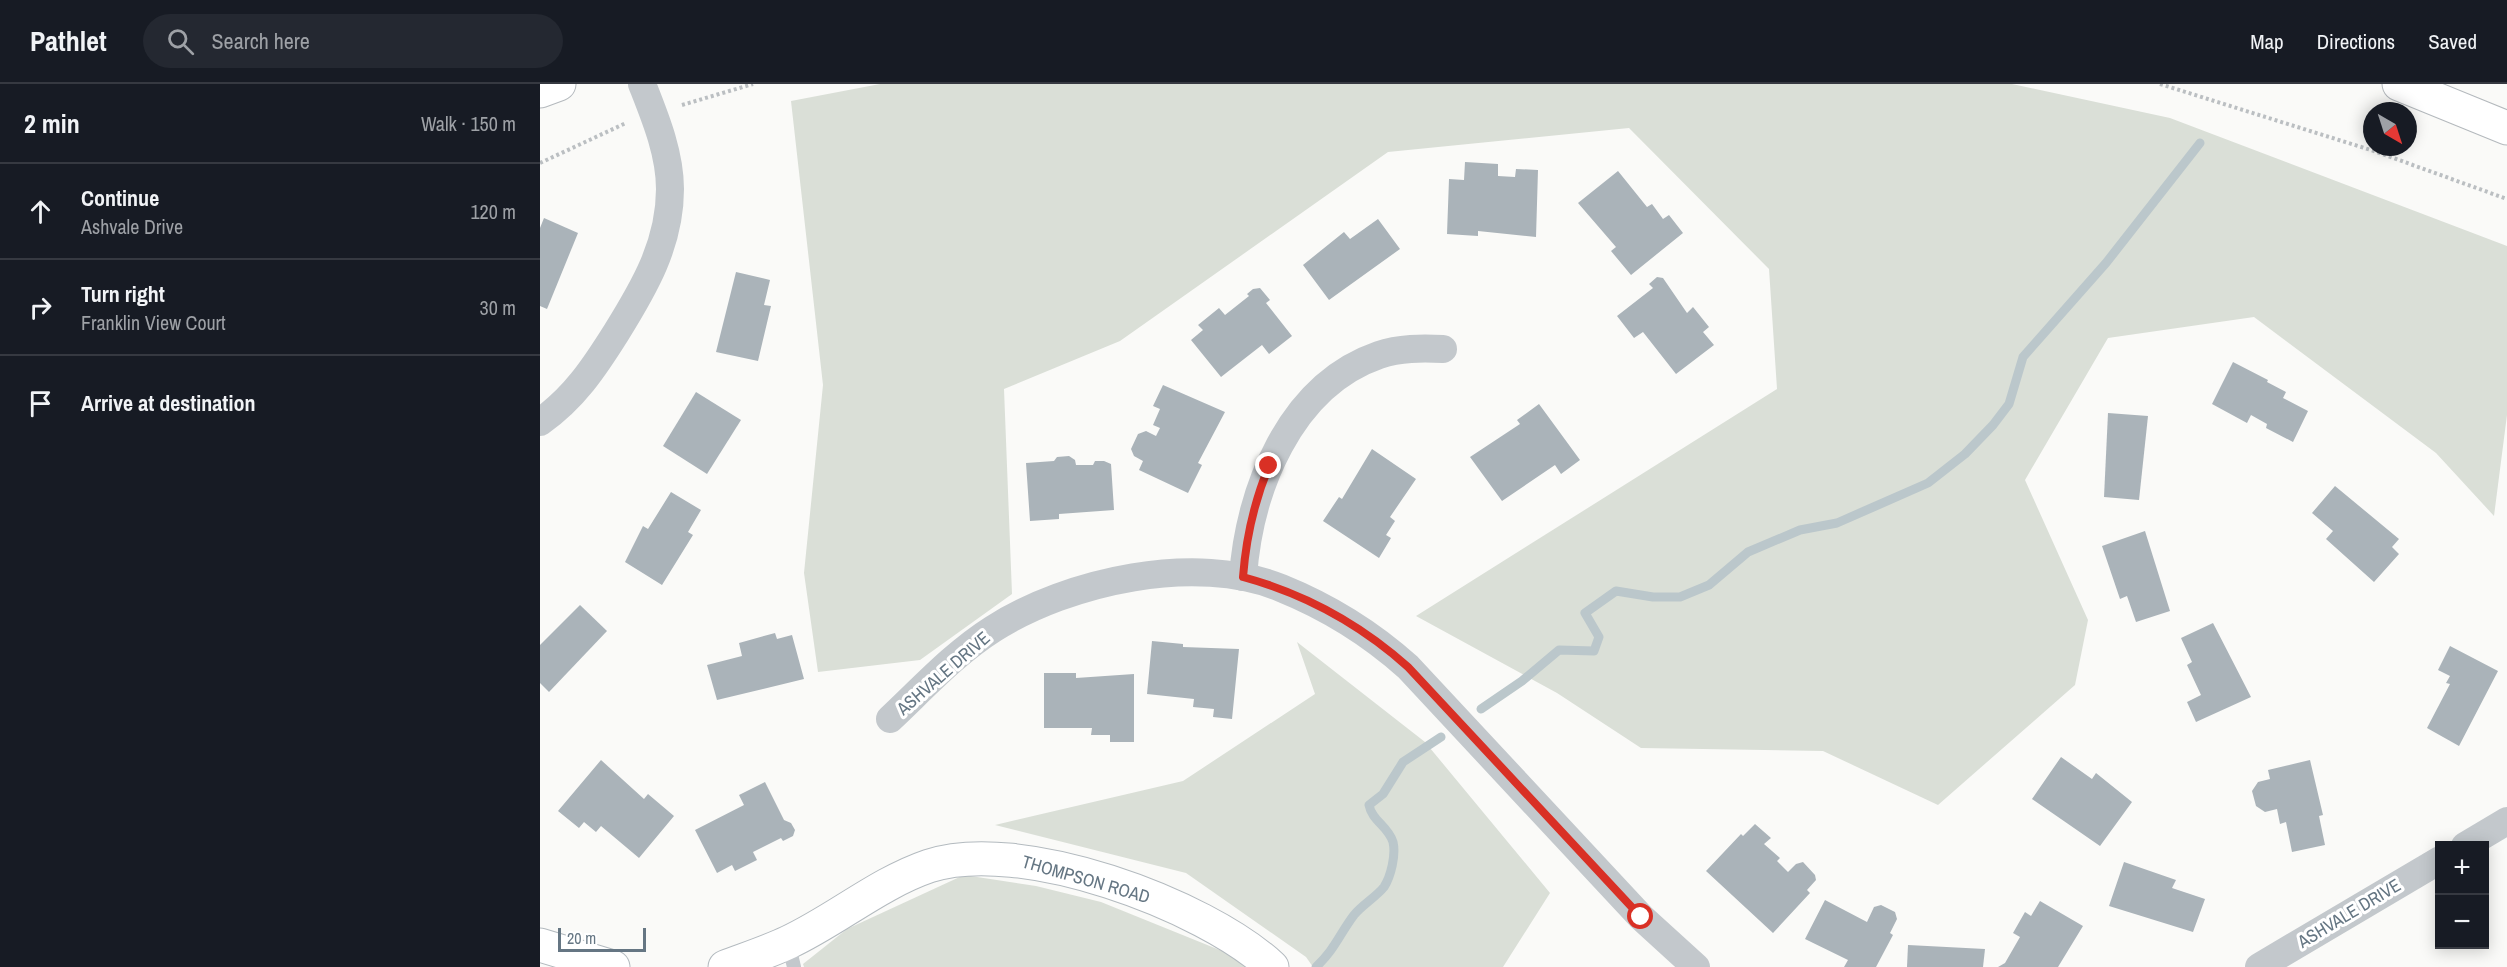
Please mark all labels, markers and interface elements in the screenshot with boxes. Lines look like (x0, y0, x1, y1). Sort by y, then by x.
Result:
search box (143, 14, 563, 68)
text: Pathlet (30, 22, 107, 60)
icon: search (164, 25, 197, 58)
text: Search here (212, 26, 310, 56)
text: Map (2250, 27, 2284, 56)
text: Directions (2317, 27, 2395, 56)
text: Saved (2428, 27, 2477, 56)
north arrow (2363, 102, 2417, 156)
text: 2 min (24, 106, 80, 141)
text: Walk · 150 m (421, 110, 516, 137)
text: Continue (81, 183, 159, 213)
icon: ahead (24, 195, 57, 228)
text: 120 m (470, 198, 516, 225)
text: Ashvale Drive (81, 213, 183, 240)
text: Turn right (81, 279, 165, 309)
icon: right (24, 291, 57, 324)
text: 30 m (480, 294, 516, 321)
text: Franklin View Court (81, 309, 226, 336)
icon: arrive (24, 387, 57, 420)
text: Arrive at destination (81, 388, 255, 418)
route end (1255, 452, 1281, 478)
street label: ASHVALE DRIVE (890, 625, 995, 721)
map controls (2435, 841, 2489, 949)
button: + (2435, 841, 2489, 895)
street label: THOMPSON ROAD (1019, 849, 1153, 909)
street label: ASHVALE DRIVE (2292, 872, 2405, 954)
button: − (2435, 895, 2489, 949)
route start (1627, 903, 1653, 929)
scale bar (558, 925, 646, 952)
text: 20 m (567, 927, 596, 949)

